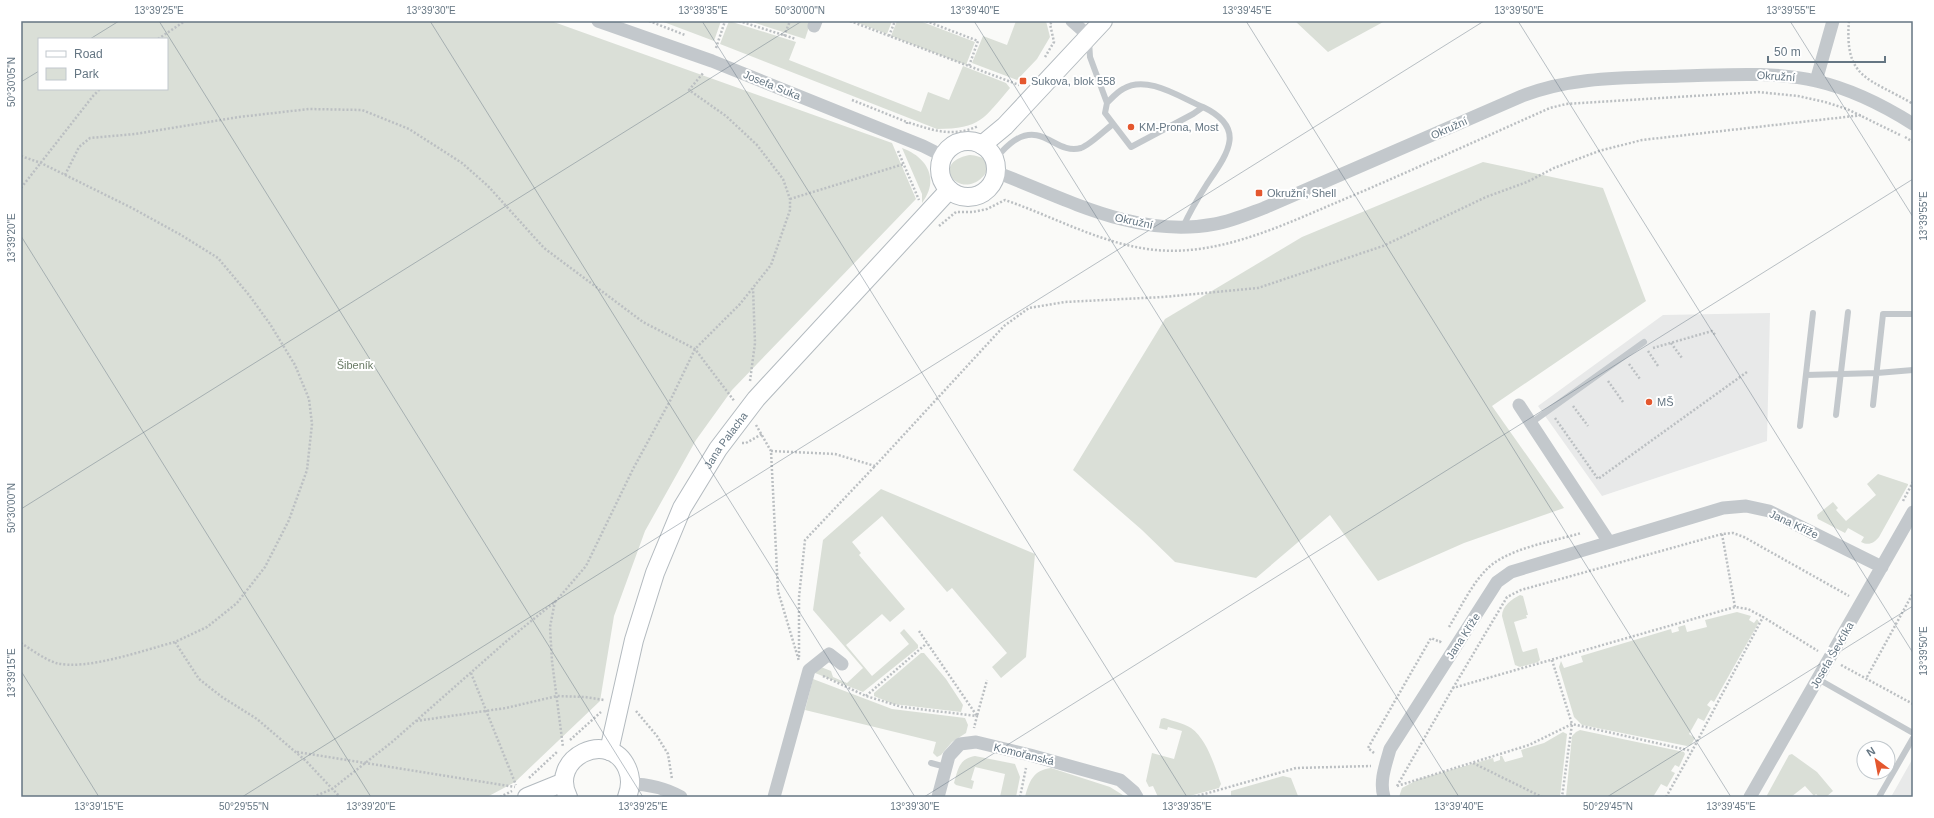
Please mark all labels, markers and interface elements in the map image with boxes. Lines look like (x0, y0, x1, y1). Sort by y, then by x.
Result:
text: 13°39'25"E (134, 5, 184, 16)
text: 13°39'30"E (406, 5, 456, 16)
text: 13°39'35"E (678, 5, 728, 16)
text: 50°30'00"N (775, 5, 825, 16)
text: 13°39'40"E (950, 5, 1000, 16)
text: 13°39'45"E (1222, 5, 1272, 16)
text: 13°39'50"E (1494, 5, 1544, 16)
text: 13°39'55"E (1766, 5, 1816, 16)
legend (38, 38, 168, 90)
scale bar (1768, 38, 1885, 64)
text: 50 m (1774, 45, 1801, 59)
text: Road (74, 47, 103, 61)
text: 50°30'05"N (6, 57, 17, 107)
text: Park (74, 67, 100, 81)
street label: Josefa Suka (742, 68, 803, 102)
street label: Okružní (1756, 69, 1796, 83)
place label: Sukova, blok 558 (1031, 75, 1115, 87)
marker: Sukova, blok 558 (1018, 76, 1028, 86)
street label: Okružní (1429, 115, 1469, 141)
place label: KM-Prona, Most (1139, 121, 1218, 133)
marker: KM-Prona, Most (1126, 122, 1136, 132)
place label: Okružní, Shell (1267, 187, 1336, 199)
marker: Okružní, Shell (1254, 188, 1264, 198)
text: 13°39'55"E (1918, 191, 1929, 241)
street label: Okružní (1114, 211, 1154, 231)
text: 13°39'20"E (6, 213, 17, 263)
park label: Šibeník (337, 359, 374, 371)
place label: MŠ (1657, 396, 1674, 408)
marker: MŠ (1644, 397, 1654, 407)
street label: Jana Palacha (701, 409, 750, 471)
text: 50°30'00"N (6, 483, 17, 533)
street label: Jana Kříže (1768, 507, 1820, 541)
street label: Jana Kříže (1444, 611, 1482, 661)
street label: Josefa Ševčíka (1808, 619, 1856, 690)
text: 13°39'50"E (1918, 626, 1929, 676)
text: 13°39'15"E (6, 648, 17, 698)
north arrow (1856, 740, 1896, 780)
street label: Komořanská (993, 741, 1056, 768)
text: N (1864, 744, 1877, 759)
text: 13°39'15"E (74, 801, 124, 812)
text: 50°29'55"N (219, 801, 269, 812)
text: 13°39'20"E (346, 801, 396, 812)
text: 13°39'25"E (618, 801, 668, 812)
text: 13°39'30"E (890, 801, 940, 812)
text: 13°39'35"E (1162, 801, 1212, 812)
text: 13°39'40"E (1434, 801, 1484, 812)
text: 50°29'45"N (1583, 801, 1633, 812)
text: 13°39'45"E (1706, 801, 1756, 812)

